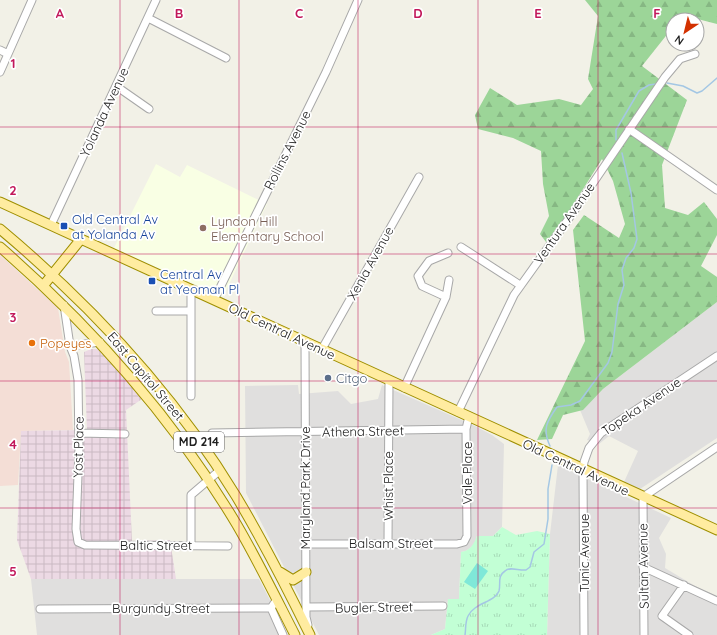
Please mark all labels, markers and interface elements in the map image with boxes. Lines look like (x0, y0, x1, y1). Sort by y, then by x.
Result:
text: A (56, 5, 65, 21)
text: B (175, 5, 183, 21)
text: C (295, 5, 303, 21)
text: D (413, 5, 423, 21)
text: E (534, 5, 542, 21)
text: F (653, 5, 661, 21)
north arrow (665, 12, 705, 52)
text: N (672, 32, 687, 48)
text: 1 (10, 55, 16, 71)
street label: Yolanda Avenue (76, 65, 132, 159)
street label: Rollins Avenue (260, 108, 314, 192)
street label: Ventura Avenue (530, 179, 598, 267)
text: 2 (9, 182, 17, 198)
place label: Old Central Av at Yolanda Av (72, 211, 158, 242)
place label: Lyndon Hill Elementary School (211, 213, 324, 244)
marker: Old Central Av at Yolanda Av (59, 221, 69, 231)
marker: Lyndon Hill Elementary School (198, 223, 208, 233)
street label: Xenia Avenue (343, 224, 397, 302)
place label: Central Av at Yeoman Pl (160, 266, 239, 297)
marker: Central Av at Yeoman Pl (147, 276, 157, 286)
street label: Old Central Avenue (226, 299, 338, 363)
text: 3 (10, 309, 17, 325)
street label: East Capitol Street (104, 328, 188, 424)
place label: Popeyes (40, 335, 91, 351)
marker: Popeyes (27, 338, 37, 348)
place label: Citgo (336, 370, 367, 386)
marker: Citgo (323, 373, 333, 383)
street label: Topeka Avenue (598, 374, 684, 438)
street label: Yost Place (69, 416, 87, 478)
street label: Athena Street (322, 422, 404, 440)
street label: Maryland Park Drive (297, 426, 313, 550)
road number: MD 214 (174, 432, 224, 452)
street label: Old Central Avenue (520, 435, 632, 499)
text: 4 (9, 436, 17, 452)
street label: Vale Place (459, 442, 475, 504)
street label: Whist Place (380, 451, 396, 521)
street label: Tunic Avenue (576, 514, 592, 592)
street label: Sultan Avenue (634, 523, 652, 609)
street label: Balsam Street (349, 535, 433, 551)
street label: Baltic Street (120, 537, 192, 553)
text: 5 (9, 563, 17, 579)
street label: Bugler Street (335, 598, 413, 616)
street label: Burgundy Street (112, 600, 210, 616)

